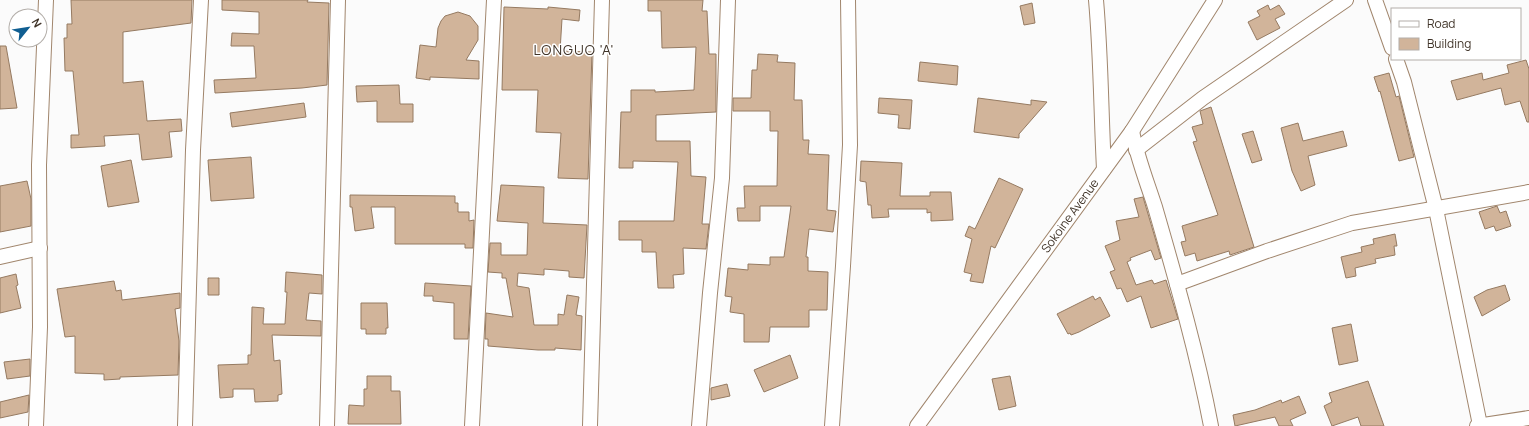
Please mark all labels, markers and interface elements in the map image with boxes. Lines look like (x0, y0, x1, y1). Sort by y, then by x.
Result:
north arrow (8, 8, 48, 48)
legend (1391, 8, 1521, 60)
text: Road (1427, 15, 1455, 32)
text: N (29, 16, 46, 30)
text: Building (1427, 35, 1471, 52)
district label: LONGUO 'A' (534, 40, 614, 59)
street label: Sokoine Avenue (1037, 175, 1102, 256)

